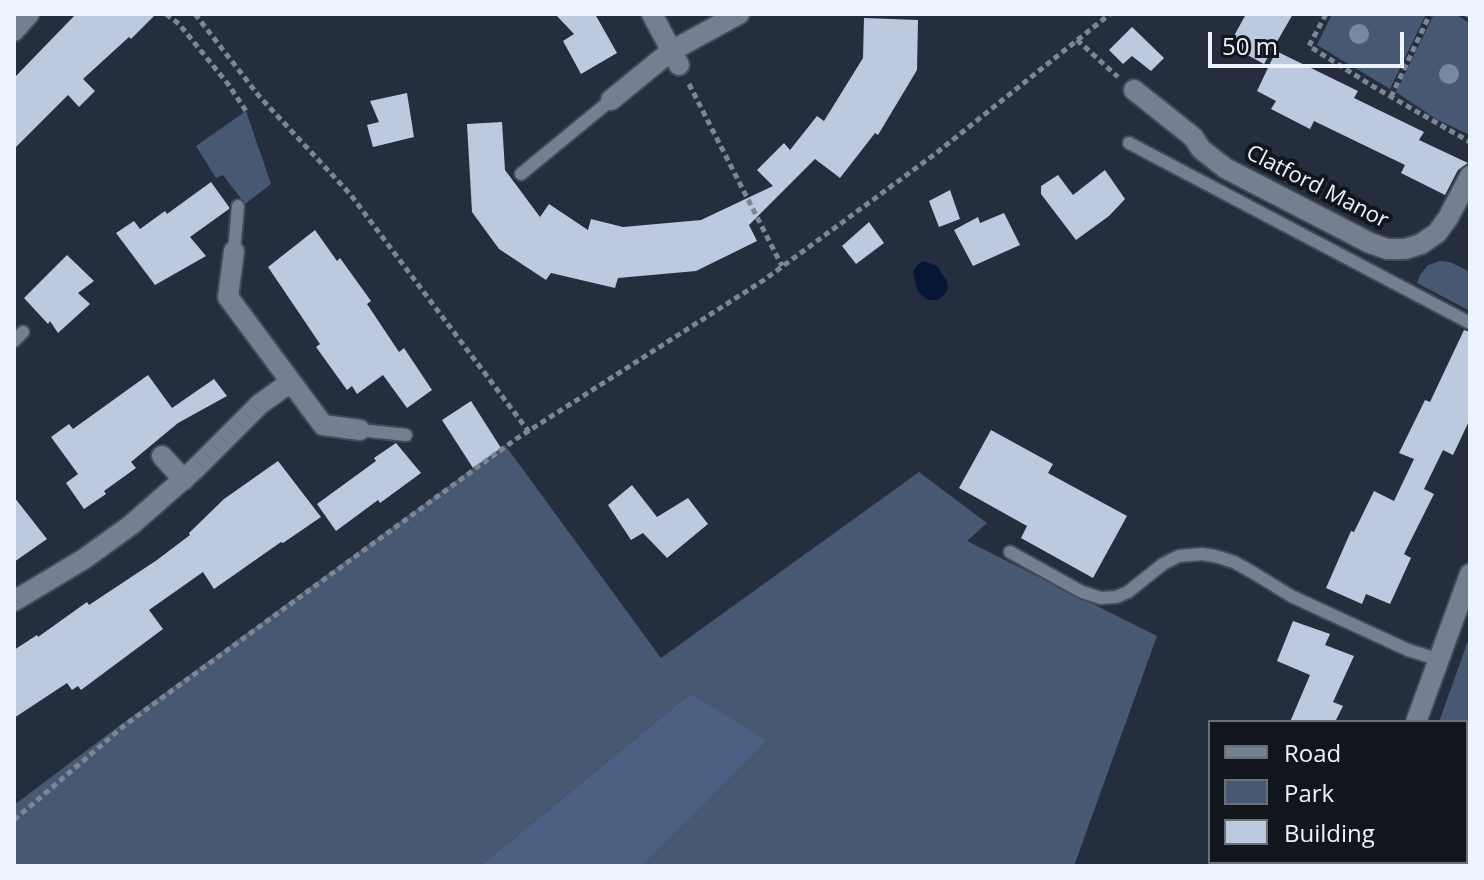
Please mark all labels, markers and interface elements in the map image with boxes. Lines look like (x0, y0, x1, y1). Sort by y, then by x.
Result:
scale bar (1212, 16, 1408, 66)
text: 50 m (1222, 29, 1278, 62)
street label: Clatford Manor (1242, 140, 1392, 234)
legend (1208, 720, 1468, 864)
text: Road (1284, 736, 1341, 769)
text: Park (1284, 776, 1334, 809)
text: Building (1284, 816, 1375, 849)

